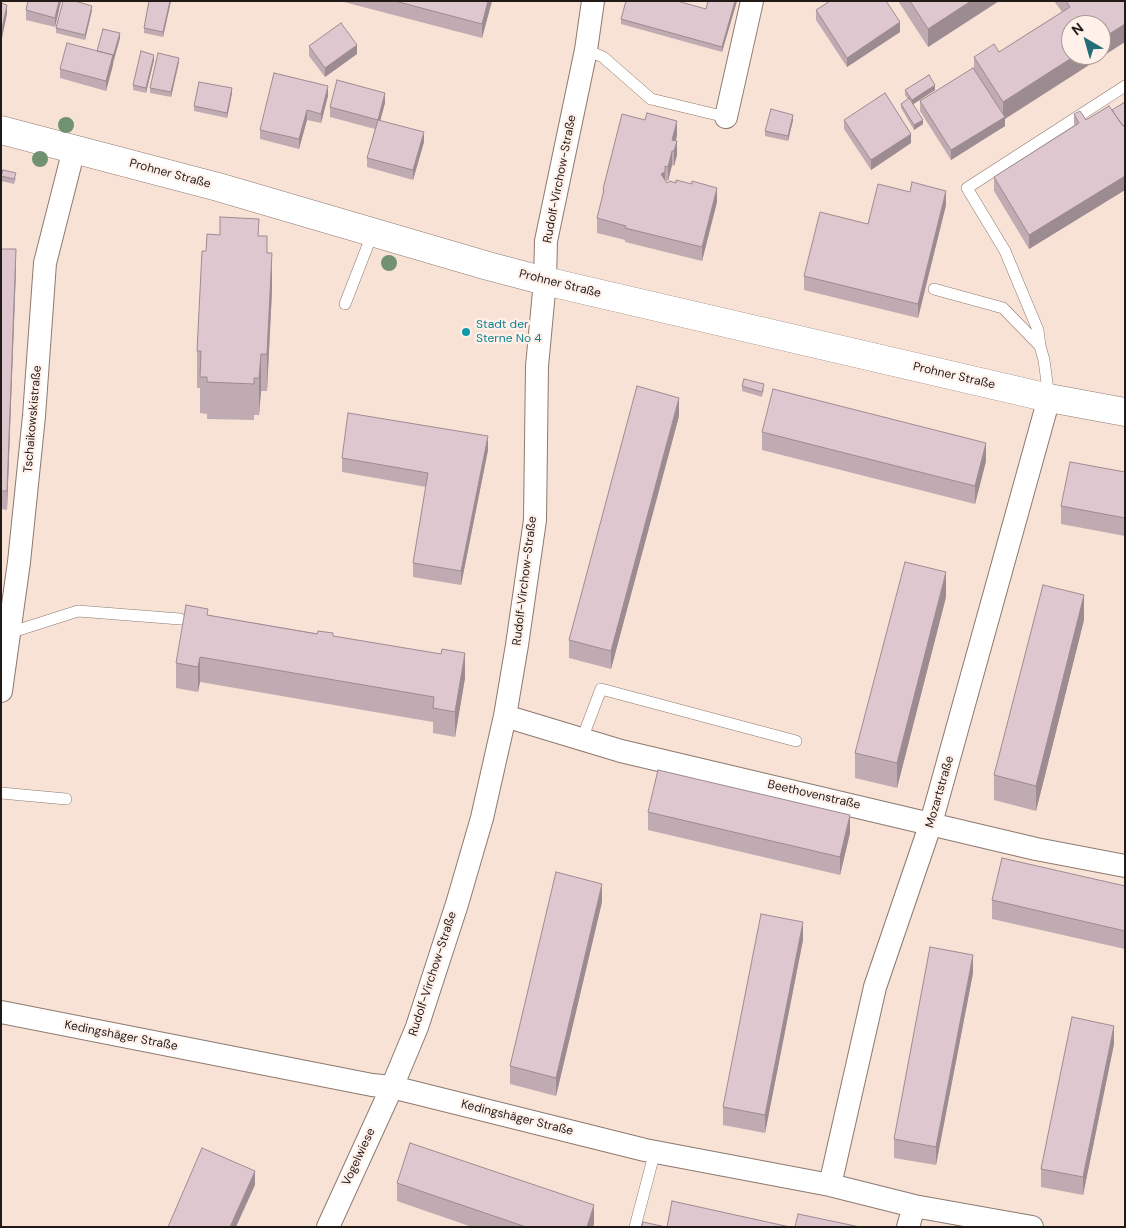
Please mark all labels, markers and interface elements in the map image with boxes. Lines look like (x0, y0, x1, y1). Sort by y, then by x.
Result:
north arrow (1061, 15, 1111, 65)
text: N (1068, 19, 1087, 39)
street label: Rudolf-Virchow-Straße (541, 114, 579, 244)
street label: Prohner Straße (128, 156, 212, 192)
street label: Prohner Straße (518, 267, 602, 301)
place label: Stadt der Sterne No 4 (476, 318, 542, 346)
marker: Stadt der Sterne No 4 (460, 326, 472, 338)
street label: Prohner Straße (912, 360, 996, 392)
street label: Tschaikowskistraße (21, 365, 45, 473)
street label: Rudolf-Virchow-Straße (510, 516, 540, 646)
street label: Mozartstraße (923, 754, 957, 830)
street label: Beethovenstraße (766, 777, 862, 813)
street label: Rudolf-Virchow-Straße (406, 910, 460, 1038)
street label: Kedingshäger Straße (63, 1018, 179, 1054)
street label: Kedingshäger Straße (459, 1097, 575, 1139)
street label: Vogelwiese (339, 1126, 379, 1188)

